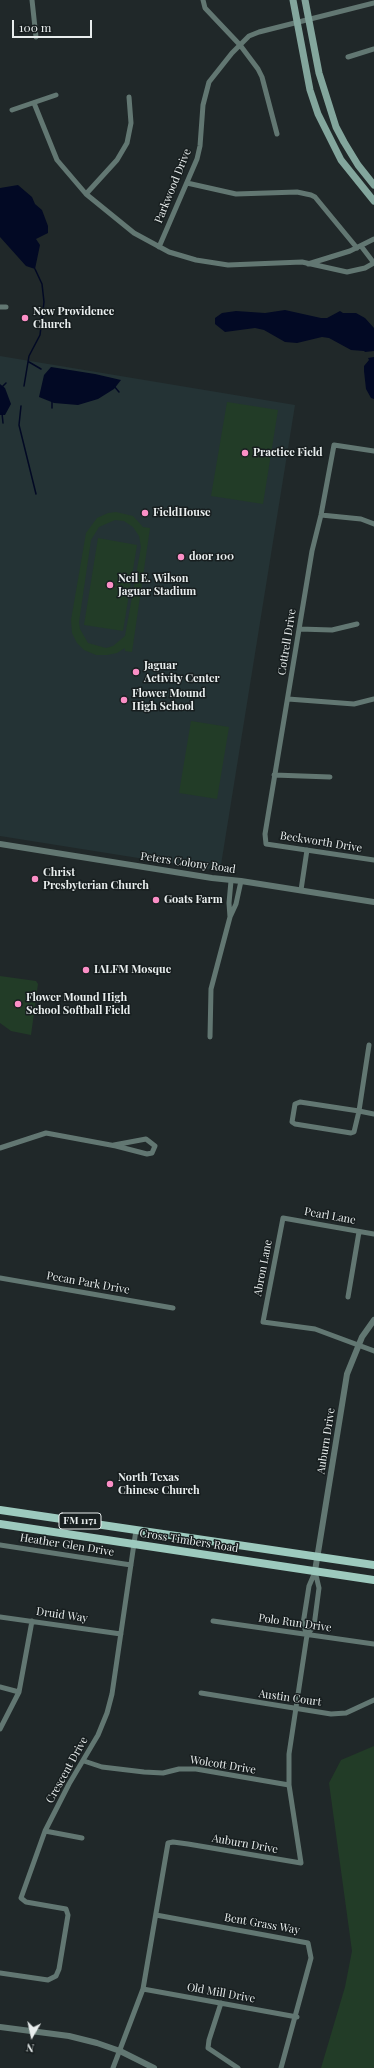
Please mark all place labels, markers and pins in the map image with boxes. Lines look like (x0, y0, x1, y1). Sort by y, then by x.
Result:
place label: New Providence Church (33, 305, 114, 331)
marker: New Providence Church (20, 313, 30, 323)
place label: Practice Field (253, 446, 323, 460)
marker: Practice Field (240, 448, 250, 458)
place label: FieldHouse (153, 506, 211, 520)
marker: FieldHouse (140, 508, 150, 518)
place label: door 100 (189, 550, 234, 564)
marker: door 100 (176, 552, 186, 562)
place label: Neil E. Wilson Jaguar Stadium (118, 572, 196, 598)
marker: Neil E. Wilson Jaguar Stadium (105, 580, 115, 590)
place label: Jaguar Activity Center (144, 659, 220, 685)
marker: Jaguar Activity Center (131, 667, 141, 677)
place label: Flower Mound High School (132, 687, 206, 713)
marker: Flower Mound High School (119, 695, 129, 705)
place label: Christ Presbyterian Church (43, 866, 149, 892)
marker: Christ Presbyterian Church (30, 874, 40, 884)
place label: Goats Farm (164, 893, 223, 907)
marker: Goats Farm (151, 895, 161, 905)
place label: IALFM Mosque (94, 963, 171, 977)
marker: IALFM Mosque (81, 965, 91, 975)
place label: Flower Mound High School Softball Field (26, 991, 130, 1017)
marker: Flower Mound High School Softball Field (13, 999, 23, 1009)
place label: North Texas Chinese Church (118, 1471, 200, 1497)
marker: North Texas Chinese Church (105, 1479, 115, 1489)

